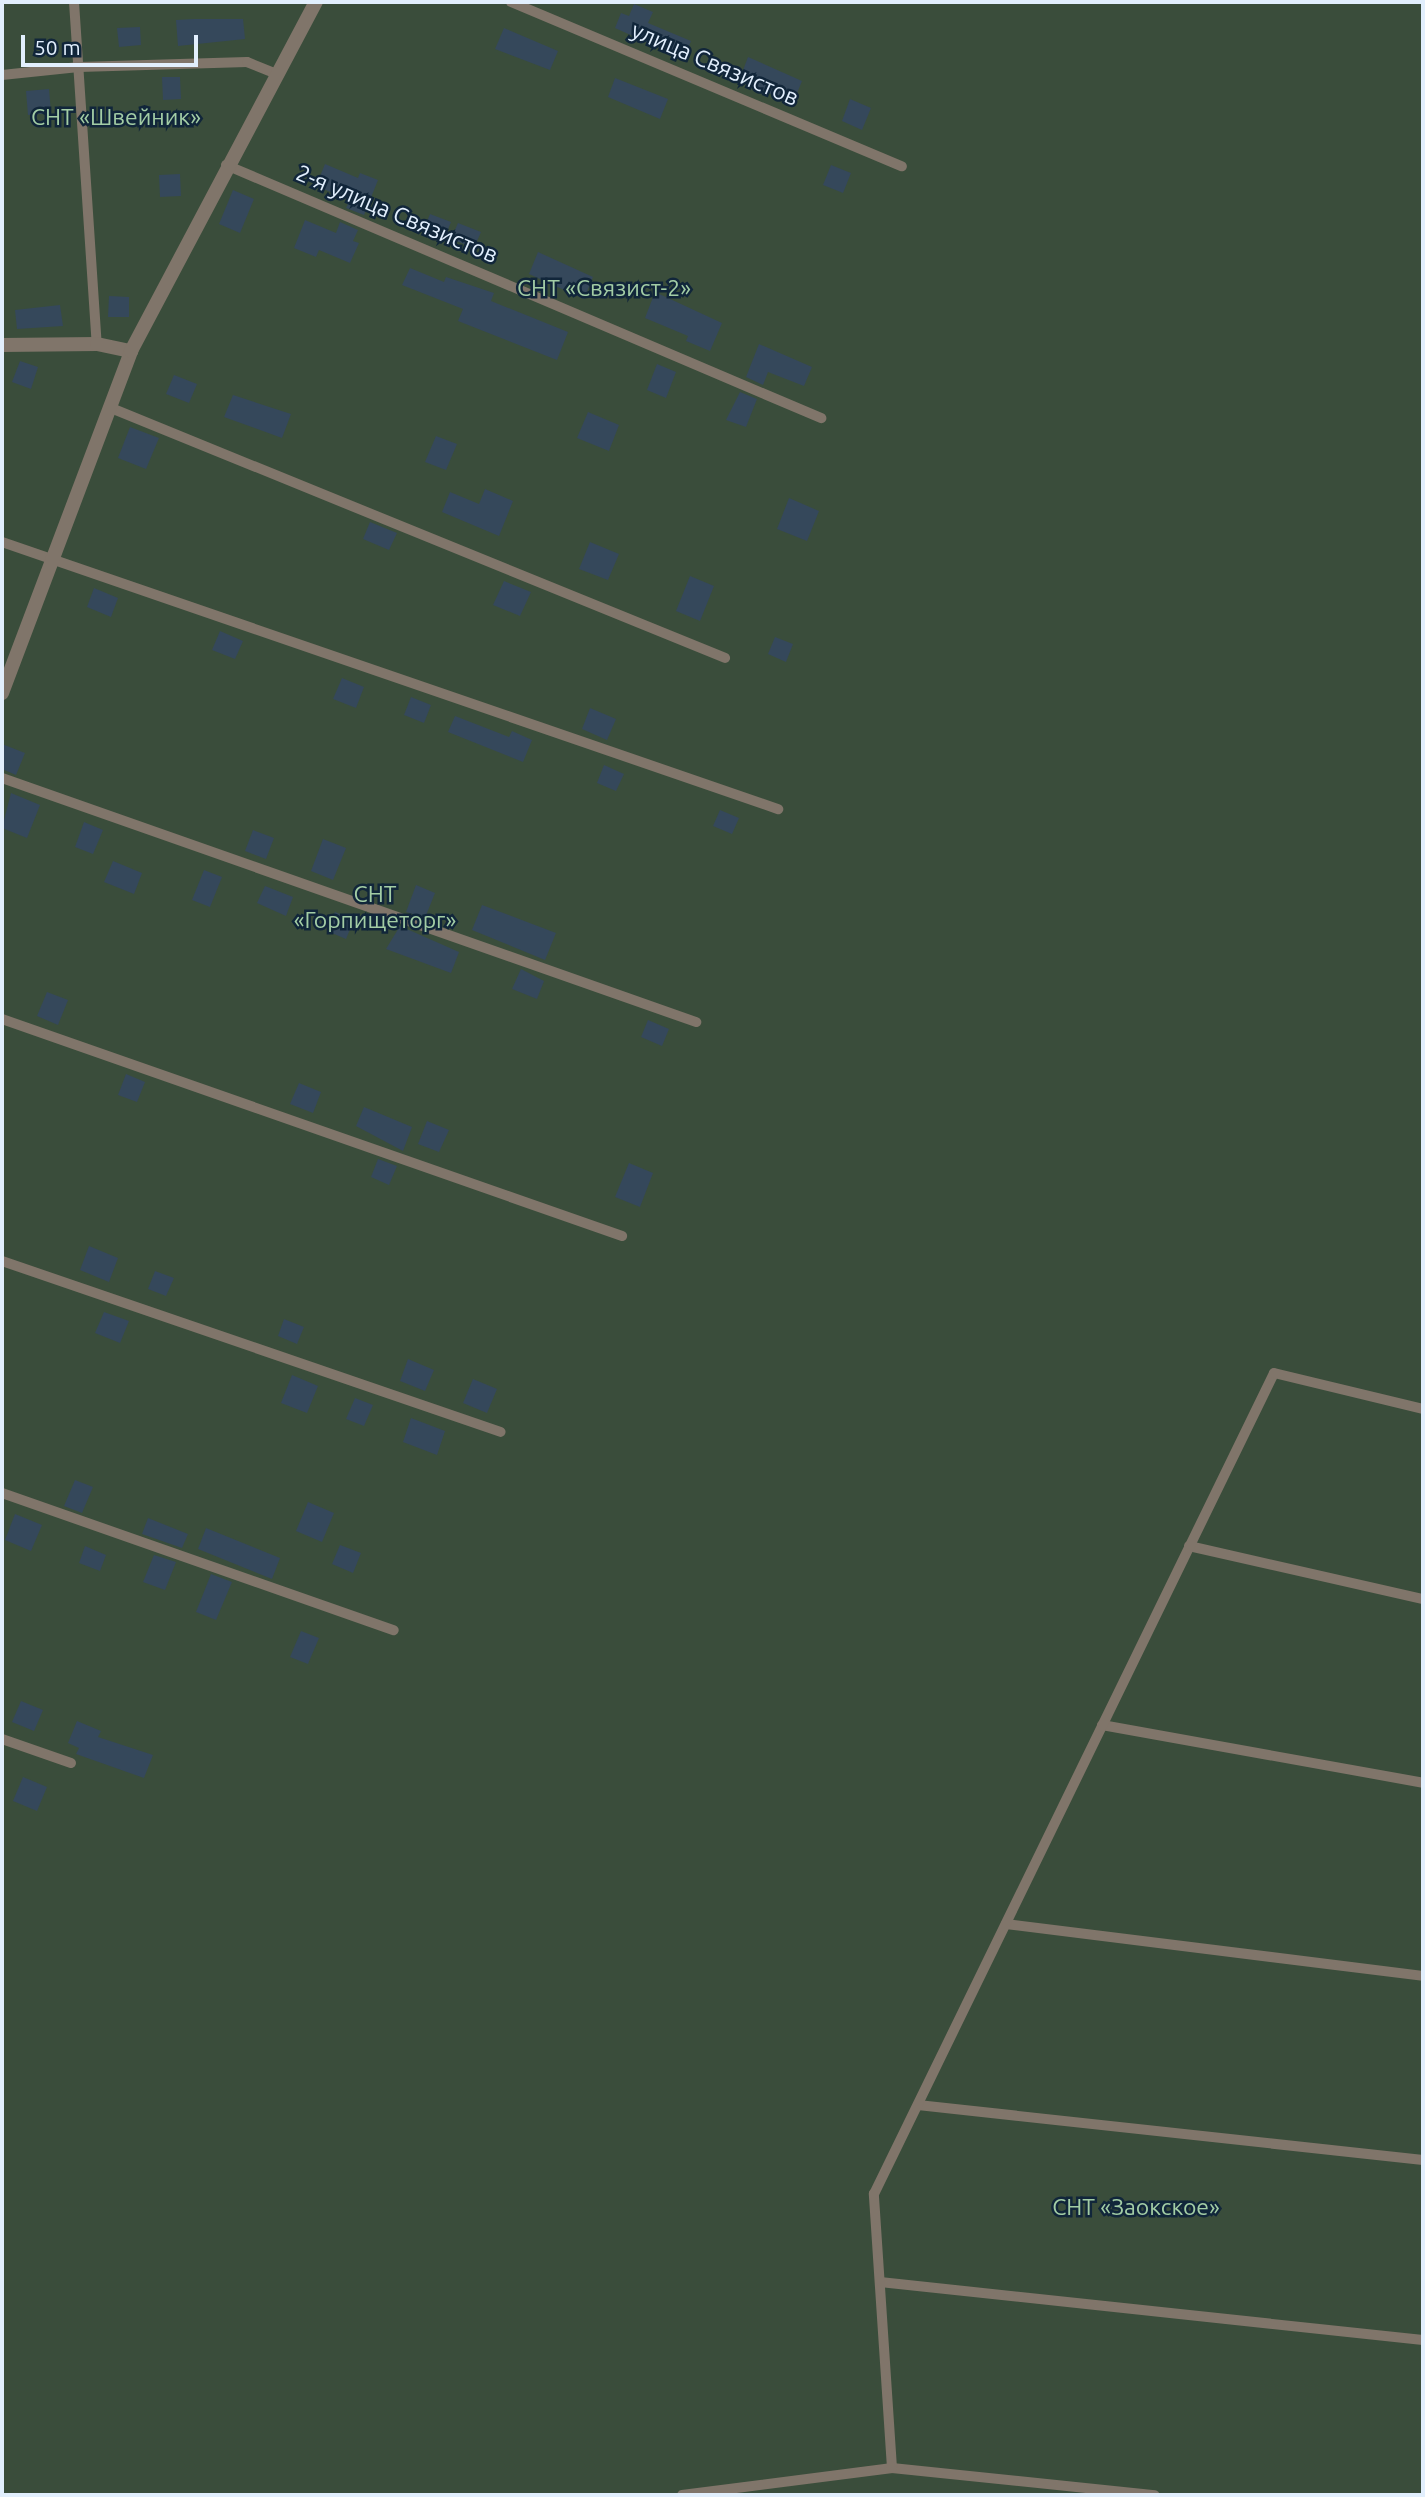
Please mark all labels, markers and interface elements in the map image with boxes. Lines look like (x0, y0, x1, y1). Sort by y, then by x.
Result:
street label: улица Связистов (627, 16, 803, 112)
scale bar (24, 21, 201, 65)
text: 50 m (34, 35, 81, 59)
park label: СНТ «Швейник» (31, 103, 201, 131)
street label: 2-я улица Связистов (292, 159, 502, 269)
park label: СНТ «Связист-2» (517, 274, 691, 302)
park label: СНТ «Горпищеторг» (294, 880, 456, 934)
park label: СНТ «Заокское» (1052, 2193, 1220, 2221)

